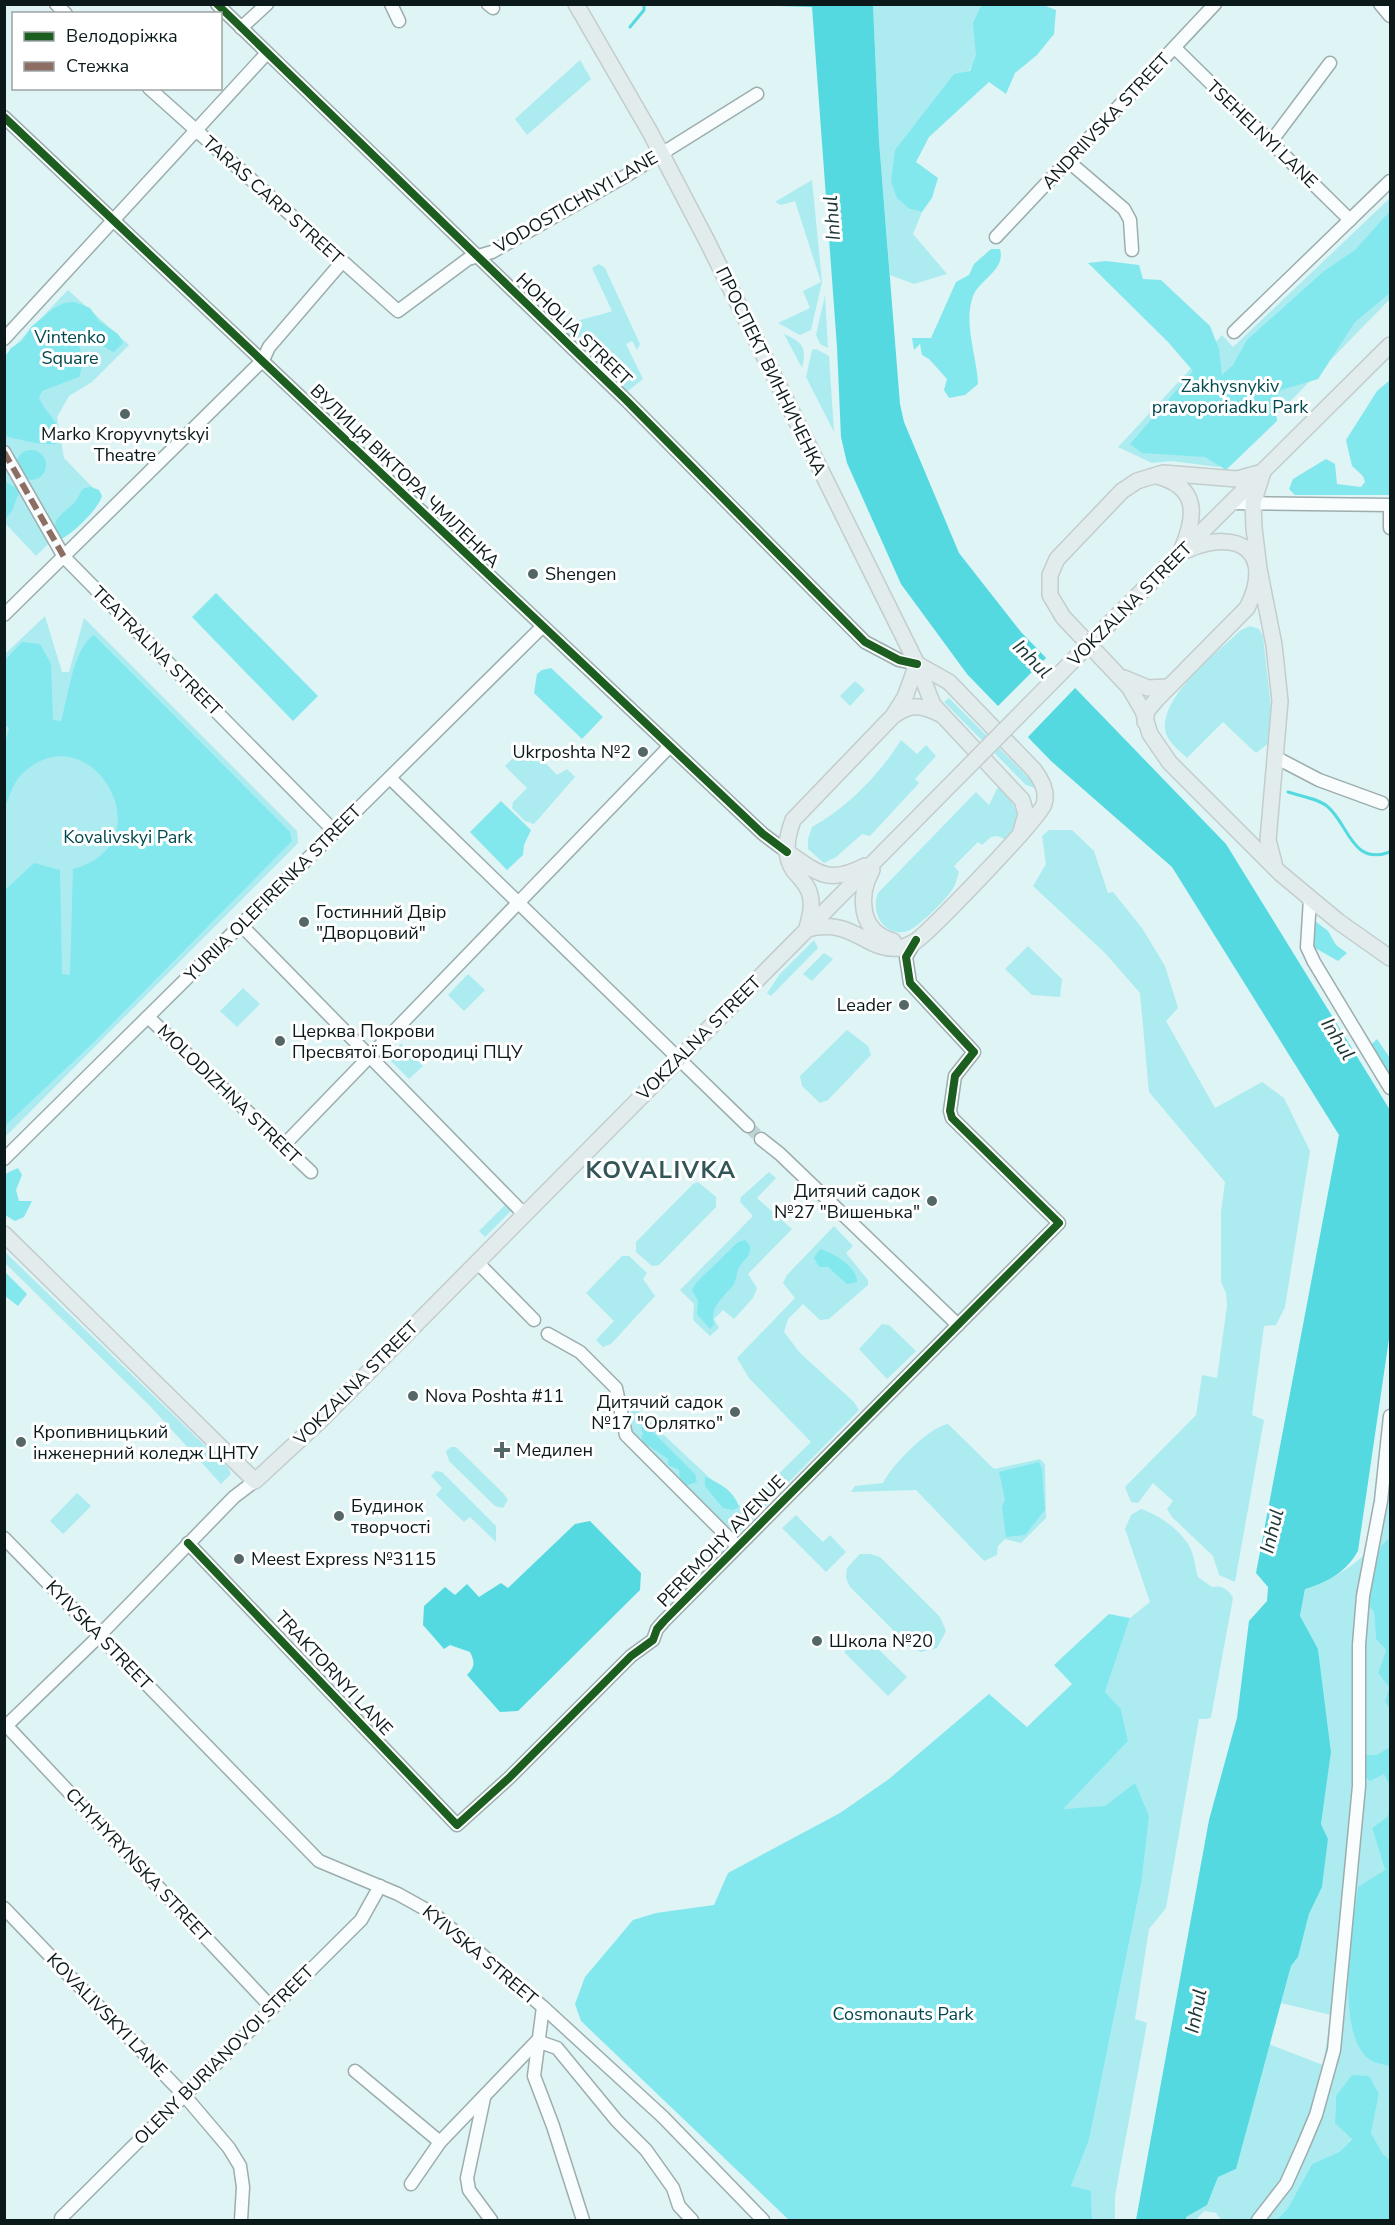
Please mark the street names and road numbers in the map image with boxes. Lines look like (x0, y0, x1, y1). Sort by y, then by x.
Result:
street label: ANDRIIVSKA STREET (1036, 48, 1176, 194)
street label: TSEHELNYI LANE (1201, 75, 1323, 193)
street label: TARAS CARP STREET (198, 130, 349, 270)
street label: VODOSTICHNYI LANE (489, 145, 662, 259)
street label: ПРОСПЕКТ ВИННИЧЕНКА (710, 263, 832, 479)
street label: HOHOLIA STREET (511, 267, 637, 391)
street label: ВУЛИЦЯ ВІКТОРА ЧМІЛЕНКА (305, 379, 505, 573)
street label: VOKZALNA STREET (1062, 536, 1198, 672)
street label: TEATRALNA STREET (87, 581, 227, 721)
street label: YURIIA OLEFIRENKA STREET (179, 799, 367, 987)
street label: VOKZALNA STREET (631, 970, 767, 1106)
street label: MOLODIZHNA STREET (152, 1019, 306, 1169)
street label: VOKZALNA STREET (288, 1315, 424, 1451)
street label: PEREMOHY AVENUE (652, 1470, 790, 1612)
street label: KYIVSKA STREET (41, 1575, 158, 1695)
street label: TRAKTORNYI LANE (270, 1605, 398, 1741)
street label: CHYHYRYNSKA STREET (60, 1783, 216, 1947)
street label: KYIVSKA STREET (417, 1900, 543, 2010)
street label: KOVALIVSKYI LANE (42, 1948, 172, 2082)
street label: OLENY BURIANOVOI STREET (129, 1960, 319, 2150)

